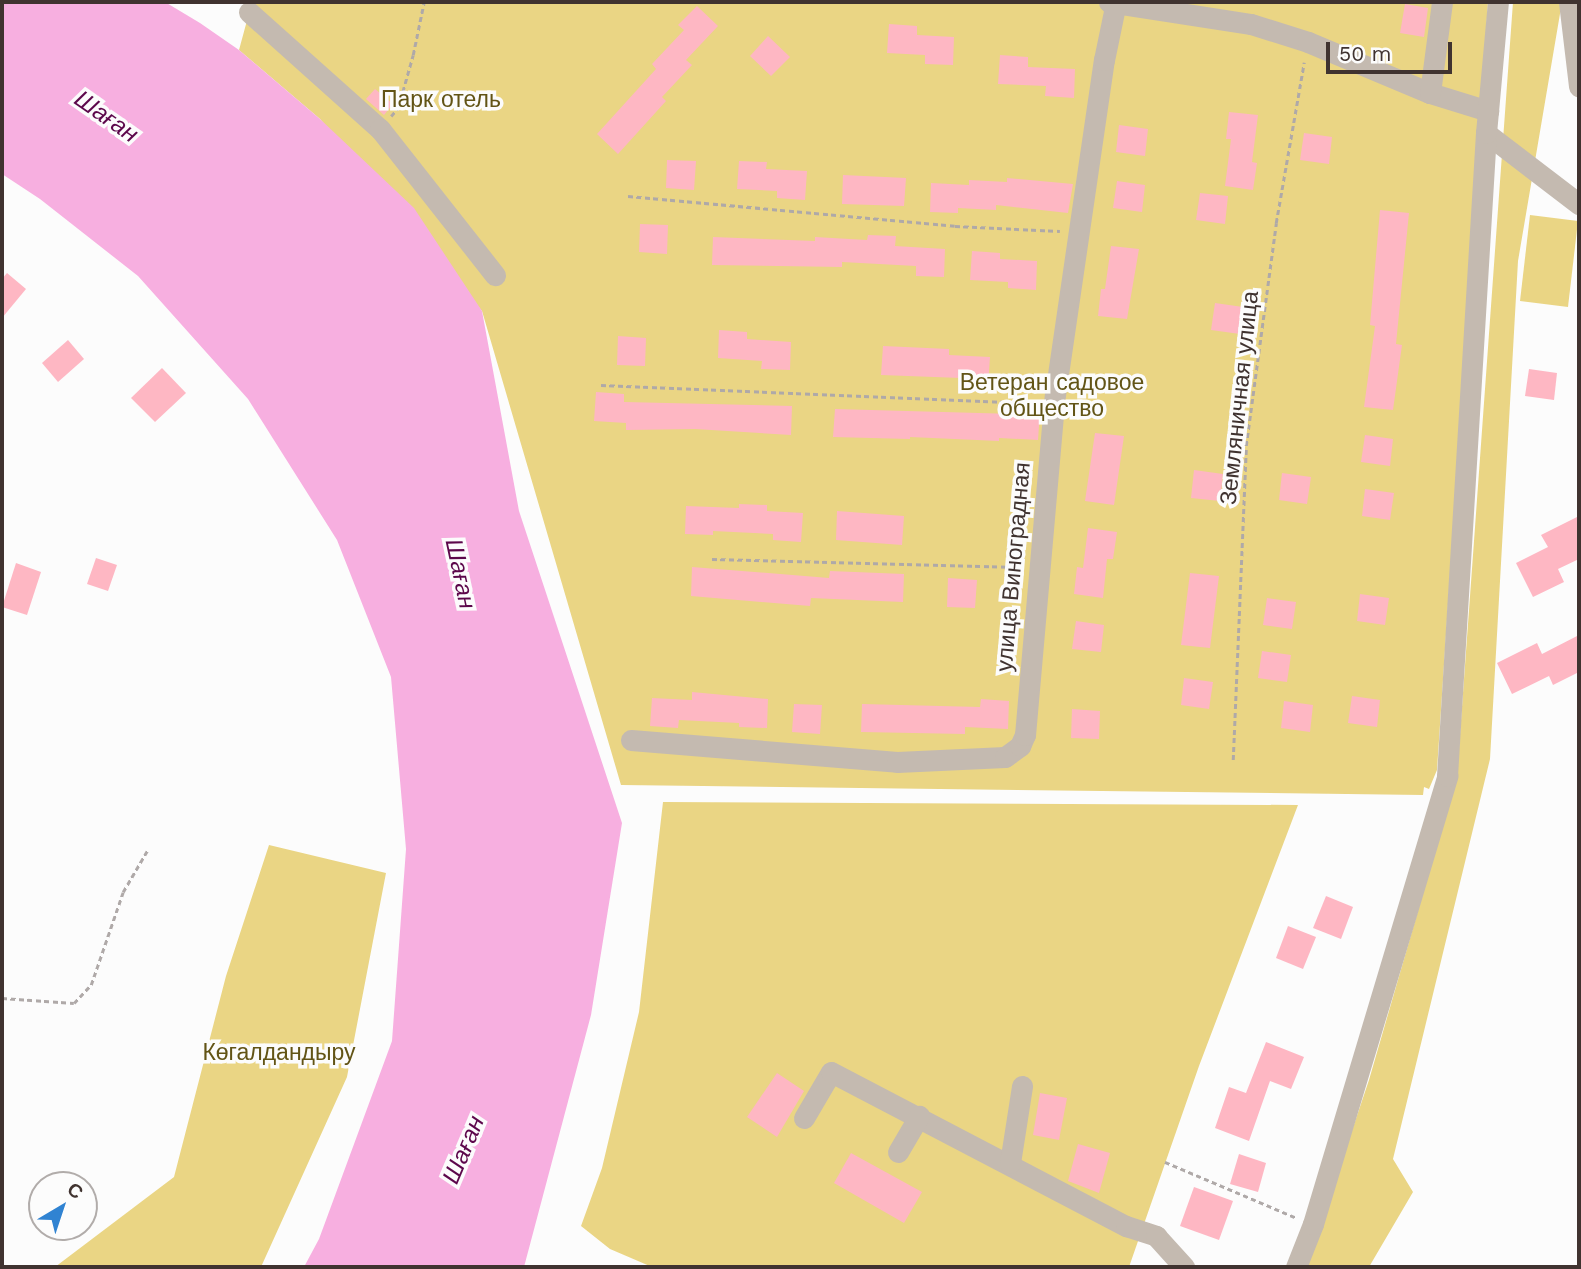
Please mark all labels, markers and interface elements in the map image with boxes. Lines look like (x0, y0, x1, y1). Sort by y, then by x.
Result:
scale bar (1329, 28, 1455, 72)
text: 50 m (1339, 41, 1391, 66)
water label: Шаған (69, 85, 143, 149)
park label: Парк отель (381, 86, 501, 114)
street label: Земляничная улица (1215, 290, 1265, 506)
park label: Ветеран садовое общество (960, 369, 1144, 423)
street label: улица Виноградная (991, 461, 1037, 673)
water label: Шаған (439, 536, 481, 612)
park label: Көгалдандыру (202, 1039, 356, 1067)
water label: Шаған (437, 1112, 491, 1188)
north arrow (28, 1171, 98, 1241)
text: С (63, 1178, 88, 1204)

